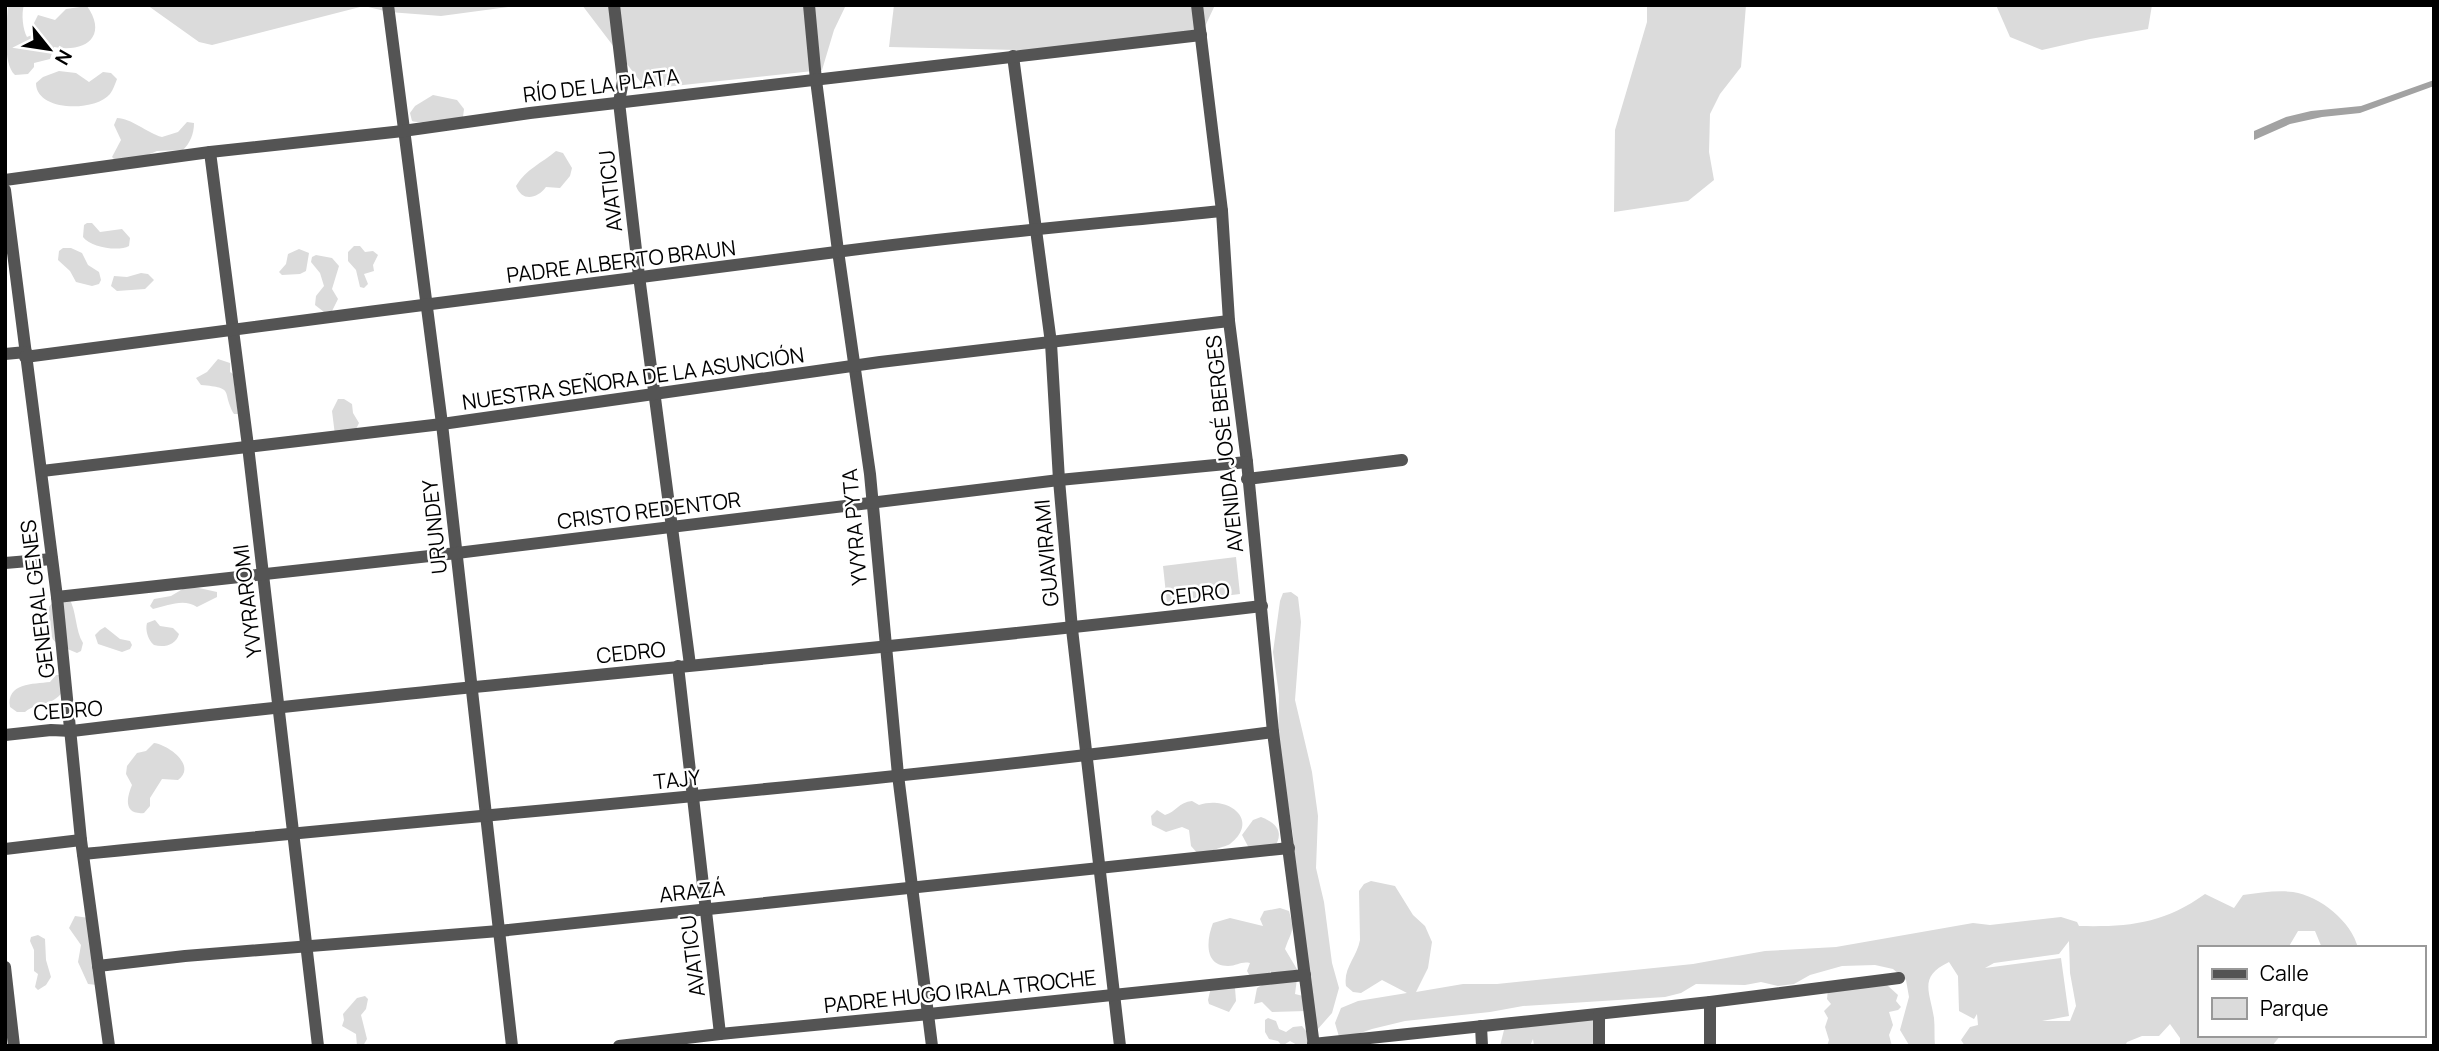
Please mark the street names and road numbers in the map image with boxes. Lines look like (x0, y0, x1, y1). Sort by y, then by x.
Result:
street label: RÍO DE LA PLATA (521, 62, 681, 108)
street label: AVATICU (592, 149, 628, 233)
street label: PADRE ALBERTO BRAUN (505, 233, 737, 289)
street label: AVENIDA JOSÉ BERGES (1199, 334, 1249, 554)
street label: NUESTRA SEÑORA DE LA ASUNCIÓN (460, 340, 806, 416)
street label: YVYRA PYTA (835, 467, 873, 587)
street label: URUNDEY (415, 478, 453, 576)
street label: CRISTO REDENTOR (556, 485, 742, 535)
street label: GUAVIRAMI (1027, 498, 1065, 608)
street label: GENERAL GENES (13, 518, 61, 680)
street label: YVYRAROMI (226, 543, 268, 659)
street label: CEDRO (1159, 576, 1231, 612)
street label: CEDRO (595, 634, 667, 670)
street label: CEDRO (32, 694, 104, 726)
street label: TAJY (652, 763, 702, 795)
street label: ARAZÁ (658, 874, 726, 908)
street label: AVATICU (673, 913, 711, 999)
street label: PADRE HUGO IRALA TROCHE (822, 963, 1098, 1019)

